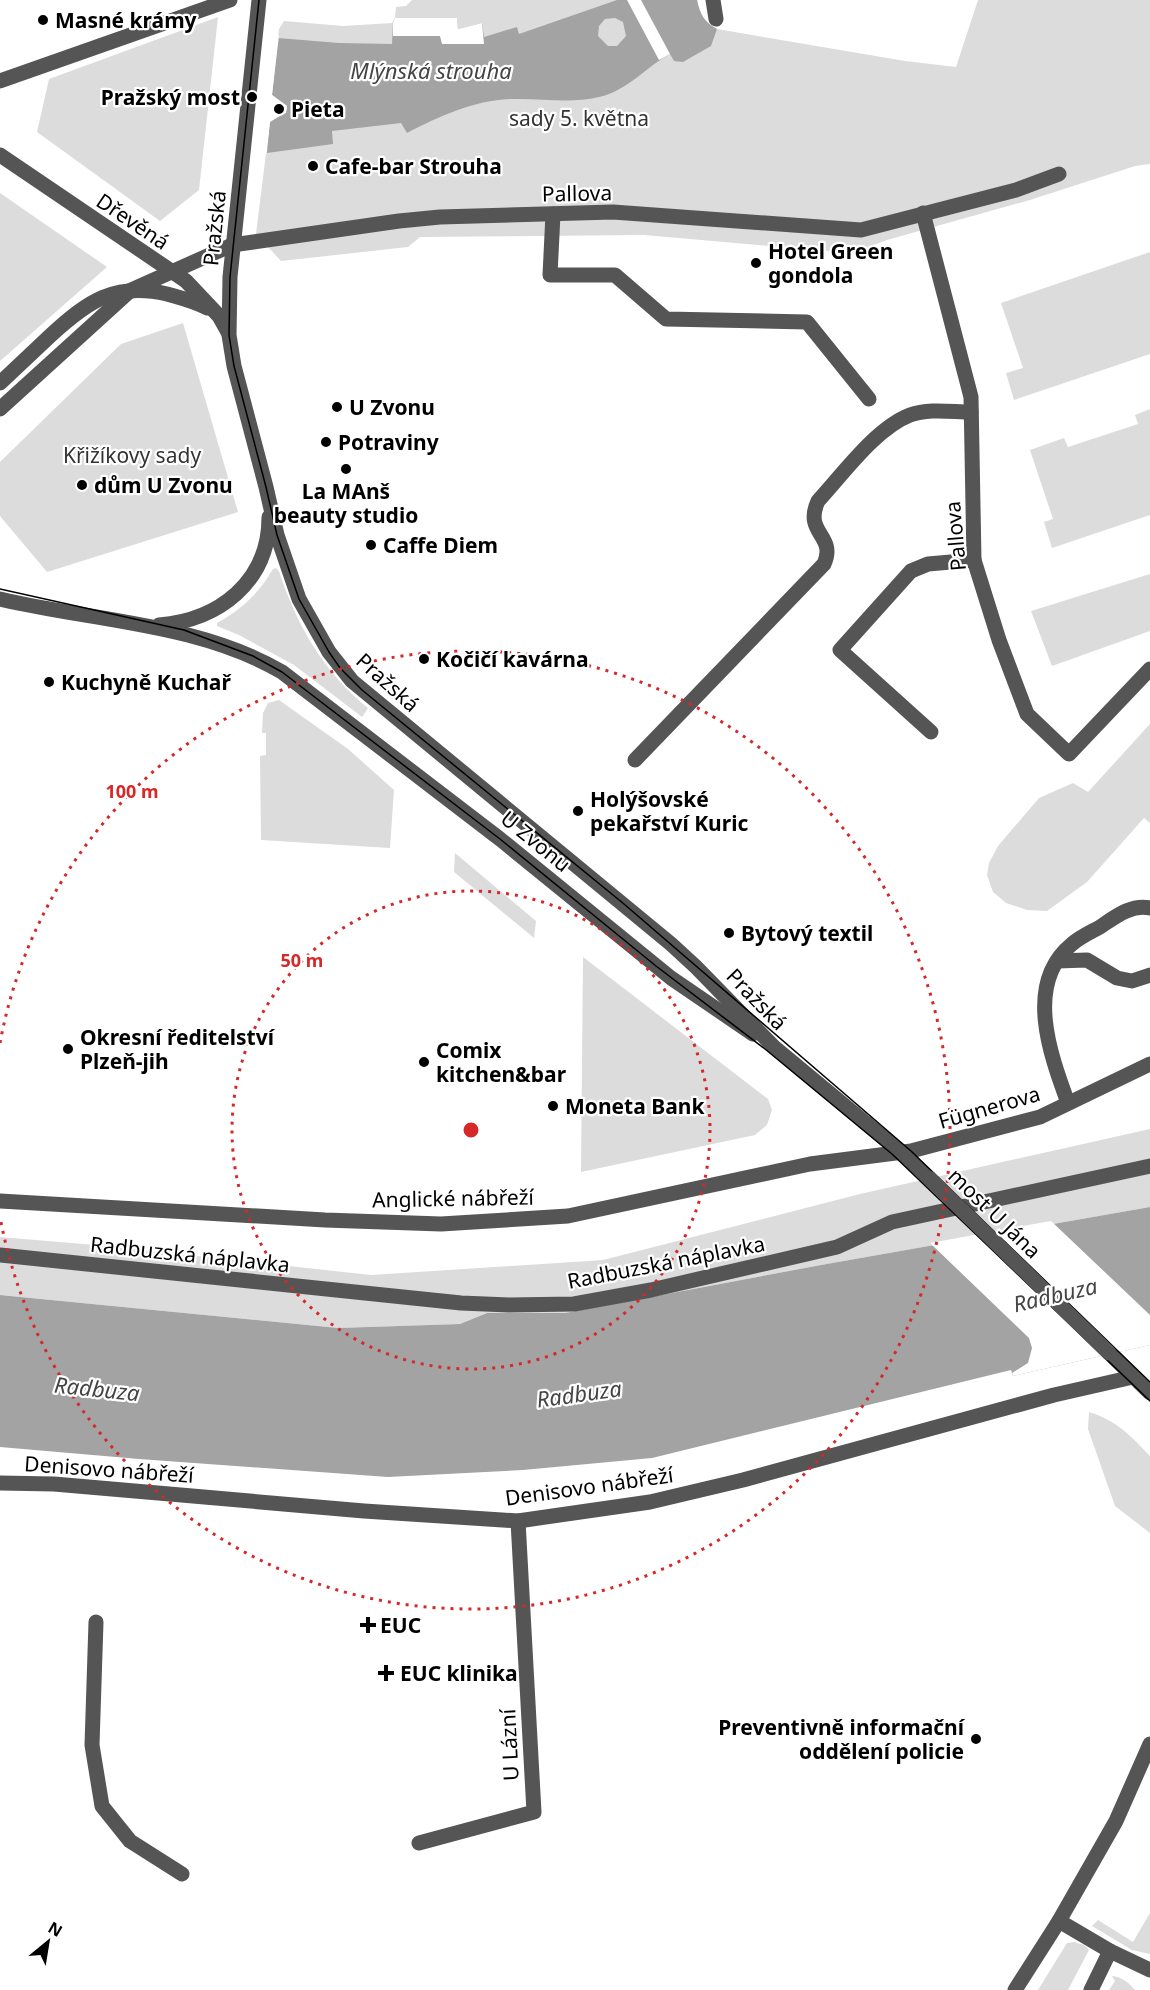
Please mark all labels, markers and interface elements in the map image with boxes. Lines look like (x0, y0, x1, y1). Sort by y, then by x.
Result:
place label: Masné krámy (55, 6, 197, 34)
marker: Masné krámy (36, 13, 50, 27)
water label: Mlýnská strouha (350, 55, 512, 85)
place label: Pražský most (101, 83, 240, 111)
marker: Pražský most (245, 90, 259, 104)
place label: Pieta (291, 95, 345, 123)
marker: Pieta (272, 102, 286, 116)
park label: sady 5. května (509, 104, 649, 132)
place label: Cafe-bar Strouha (325, 152, 502, 180)
marker: Cafe-bar Strouha (306, 159, 320, 173)
street label: Pallova (542, 178, 612, 208)
street label: Dřevěná (91, 186, 175, 256)
street label: Pražská (196, 189, 232, 267)
place label: Hotel Green gondola (768, 237, 893, 289)
marker: Hotel Green gondola (749, 256, 763, 270)
place label: U Zvonu (349, 393, 435, 421)
marker: U Zvonu (330, 400, 344, 414)
place label: Potraviny (338, 428, 439, 456)
marker: Potraviny (319, 435, 333, 449)
park label: Křižíkovy sady (63, 441, 201, 469)
marker: La MAnš beauty studio (339, 462, 353, 476)
place label: dům U Zvonu (94, 471, 233, 499)
place label: La MAnš beauty studio (274, 477, 418, 529)
marker: dům U Zvonu (75, 478, 89, 492)
street label: Pallova (938, 500, 972, 572)
place label: Caffe Diem (383, 531, 498, 559)
marker: Caffe Diem (364, 538, 378, 552)
place label: Kočičí kavárna (436, 645, 589, 673)
street label: Pražská (351, 646, 425, 718)
marker: Kočičí kavárna (417, 652, 431, 666)
place label: Kuchyně Kuchař (61, 668, 231, 696)
marker: Kuchyně Kuchař (42, 675, 56, 689)
text: 100 m (105, 779, 159, 803)
place label: Holýšovské pekařství Kuric (590, 785, 748, 837)
street label: U Zvonu (495, 804, 577, 878)
marker: Holýšovské pekařství Kuric (571, 804, 585, 818)
place label: Bytový textil (741, 919, 873, 947)
marker: Bytový textil (722, 926, 736, 940)
text: 50 m (281, 948, 323, 972)
street label: Pražská (721, 962, 793, 1036)
place label: Okresní ředitelství Plzeň-jih (80, 1023, 276, 1075)
place label: Comix kitchen&bar (436, 1036, 567, 1088)
marker: Okresní ředitelství Plzeň-jih (61, 1042, 75, 1056)
marker: Comix kitchen&bar (417, 1055, 431, 1069)
street label: Fügnerova (935, 1079, 1043, 1135)
place label: Moneta Bank (565, 1092, 705, 1120)
marker: Moneta Bank (546, 1099, 560, 1113)
centre of rings (461, 1120, 481, 1140)
street label: most U Jána (943, 1162, 1047, 1264)
street label: Anglické nábřeží (372, 1183, 535, 1213)
street label: Radbuzská náplavka (565, 1229, 767, 1295)
street label: Radbuzská náplavka (89, 1230, 291, 1278)
water label: Radbuza (1010, 1270, 1101, 1318)
water label: Radbuza (53, 1369, 142, 1407)
water label: Radbuza (535, 1372, 624, 1414)
street label: Denisovo nábřeží (23, 1449, 195, 1489)
street label: Denisovo nábřeží (503, 1460, 675, 1512)
place label: EUC (380, 1611, 421, 1639)
marker: EUC (361, 1618, 375, 1632)
place label: EUC klinika (400, 1659, 518, 1687)
marker: EUC klinika (377, 1664, 395, 1682)
street label: U Lázní (493, 1708, 525, 1782)
place label: Preventivně informační oddělení policie (718, 1713, 966, 1765)
marker: Preventivně informační oddělení policie (969, 1732, 983, 1746)
north arrow (18, 1912, 78, 1972)
text: N (44, 1916, 67, 1942)

